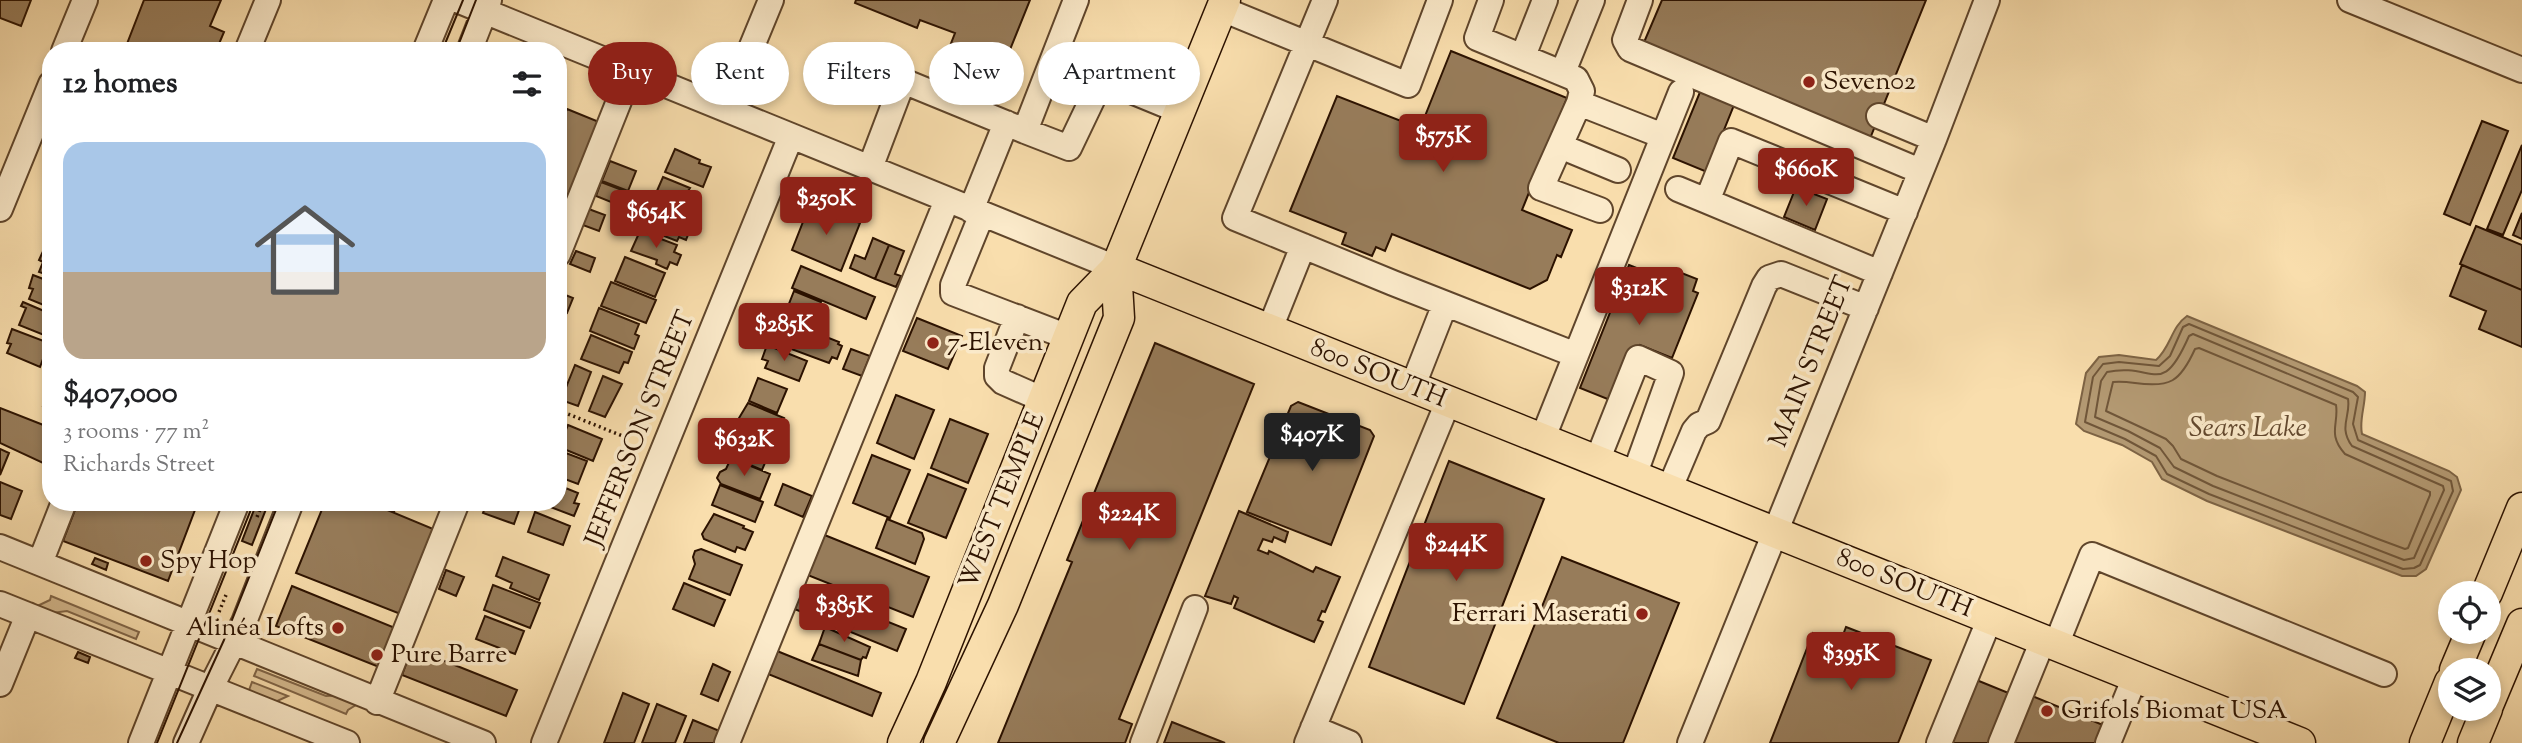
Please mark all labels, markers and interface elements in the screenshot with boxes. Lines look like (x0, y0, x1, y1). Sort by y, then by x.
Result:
chip: Buy (588, 42, 677, 105)
chip: Rent (691, 42, 789, 105)
chip: Filters (803, 42, 915, 105)
chip: New (929, 42, 1024, 105)
chip: Apartment (1038, 42, 1200, 105)
text: 12 homes (63, 63, 178, 106)
place label: Seven02 (1823, 64, 1916, 101)
icon: filters (508, 65, 546, 103)
marker: Seven02 (1801, 74, 1817, 90)
pin: $575K (1394, 114, 1492, 174)
text: $575K (1415, 120, 1471, 153)
pin: $660K (1757, 148, 1855, 208)
text: $660K (1774, 154, 1838, 187)
pin: $250K (777, 177, 875, 237)
text: $250K (796, 183, 856, 216)
icon: home (242, 187, 368, 313)
pin: $654K (607, 190, 705, 250)
text: $654K (626, 196, 686, 229)
pin: $312K (1590, 268, 1688, 327)
street label: MAIN STREET (1761, 271, 1863, 453)
text: $312K (1611, 273, 1667, 306)
pin: $285K (735, 304, 833, 363)
street label: JEFFERSON STREET (576, 305, 705, 554)
text: $285K (754, 309, 814, 342)
place label: 7-Eleven (947, 325, 1043, 362)
street label: 800 SOUTH (1304, 330, 1452, 418)
marker: 7-Eleven (925, 335, 941, 351)
text: $407,000 (63, 373, 178, 416)
street label: WEST TEMPLE (951, 407, 1055, 595)
water label: Sears Lake (2189, 409, 2307, 449)
pin: $407K (1263, 414, 1361, 473)
text: 3 rooms · 77 m² (63, 416, 209, 449)
pin: $632K (695, 419, 793, 478)
text: $407K (1280, 419, 1344, 452)
text: $632K (714, 424, 774, 457)
text: Richards Street (63, 449, 215, 482)
pin: $224K (1080, 492, 1178, 552)
text: $224K (1098, 498, 1160, 531)
pin: $244K (1407, 524, 1505, 583)
text: $244K (1425, 529, 1487, 562)
street label: 800 SOUTH (1830, 540, 1978, 628)
place label: Spy Hop (160, 543, 257, 580)
marker: Spy Hop (138, 553, 154, 569)
map controls (2438, 581, 2501, 721)
button: locate (2438, 581, 2501, 644)
pin: $385K (795, 584, 893, 644)
text: $385K (815, 590, 873, 623)
place label: Ferrari Maserati (1452, 596, 1628, 633)
marker: Ferrari Maserati (1634, 606, 1650, 622)
place label: Alinéa Lofts (186, 610, 324, 647)
marker: Alinéa Lofts (330, 620, 346, 636)
pin: $395K (1802, 632, 1900, 692)
place label: Pure Barre (391, 637, 507, 674)
text: $395K (1822, 638, 1880, 671)
marker: Pure Barre (369, 647, 385, 663)
button: layers (2438, 658, 2501, 721)
place label: Grifols Biomat USA (2061, 693, 2288, 730)
marker: Grifols Biomat USA (2039, 703, 2055, 719)

